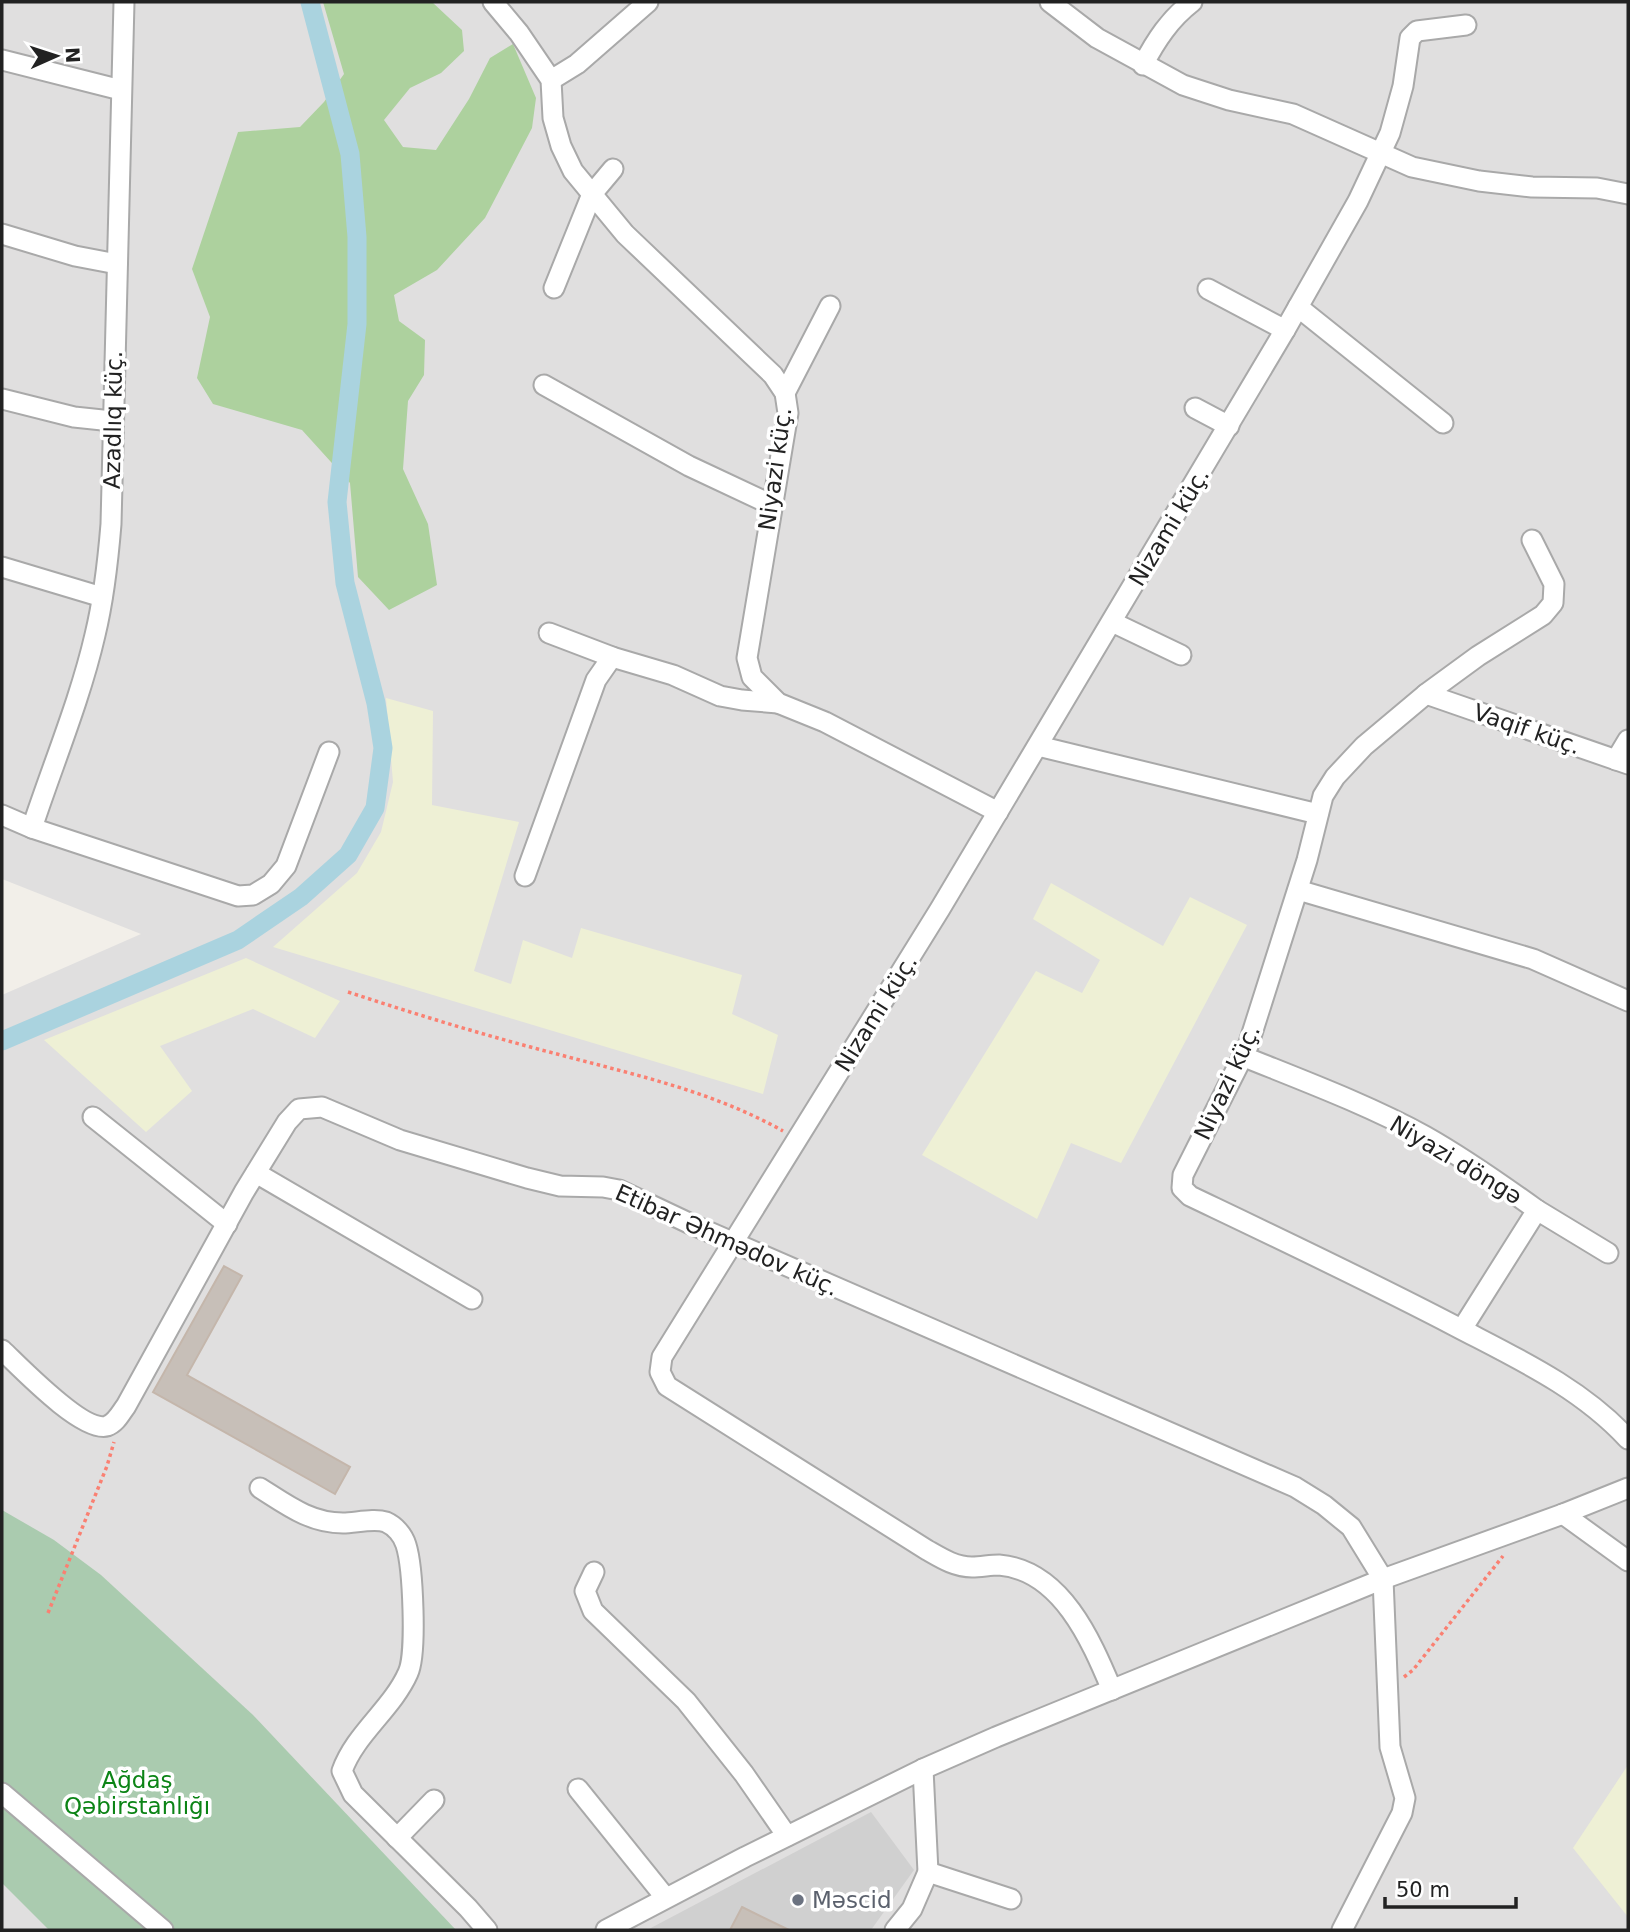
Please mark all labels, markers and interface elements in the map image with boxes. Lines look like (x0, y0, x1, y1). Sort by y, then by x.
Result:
north arrow (21, 21, 91, 91)
text: N (62, 47, 84, 64)
street label: Azadlıq küç. (99, 351, 127, 489)
street label: Niyazi küç. (753, 406, 797, 532)
street label: Nizami küç. (1124, 463, 1214, 591)
street label: Vaqif küç. (1470, 699, 1584, 759)
street label: Nizami küç. (830, 950, 922, 1076)
street label: Niyazi küç. (1189, 1020, 1265, 1144)
street label: Niyazi döngə (1385, 1110, 1527, 1210)
street label: Etibar Əhmədov küç. (611, 1179, 843, 1301)
park label: Ağdaş Qəbirstanlığı (64, 1767, 210, 1819)
scale bar (1385, 1866, 1516, 1910)
text: 50 m (1396, 1878, 1450, 1902)
place label: Məscid (812, 1887, 892, 1913)
marker: Məscid (790, 1892, 806, 1908)

